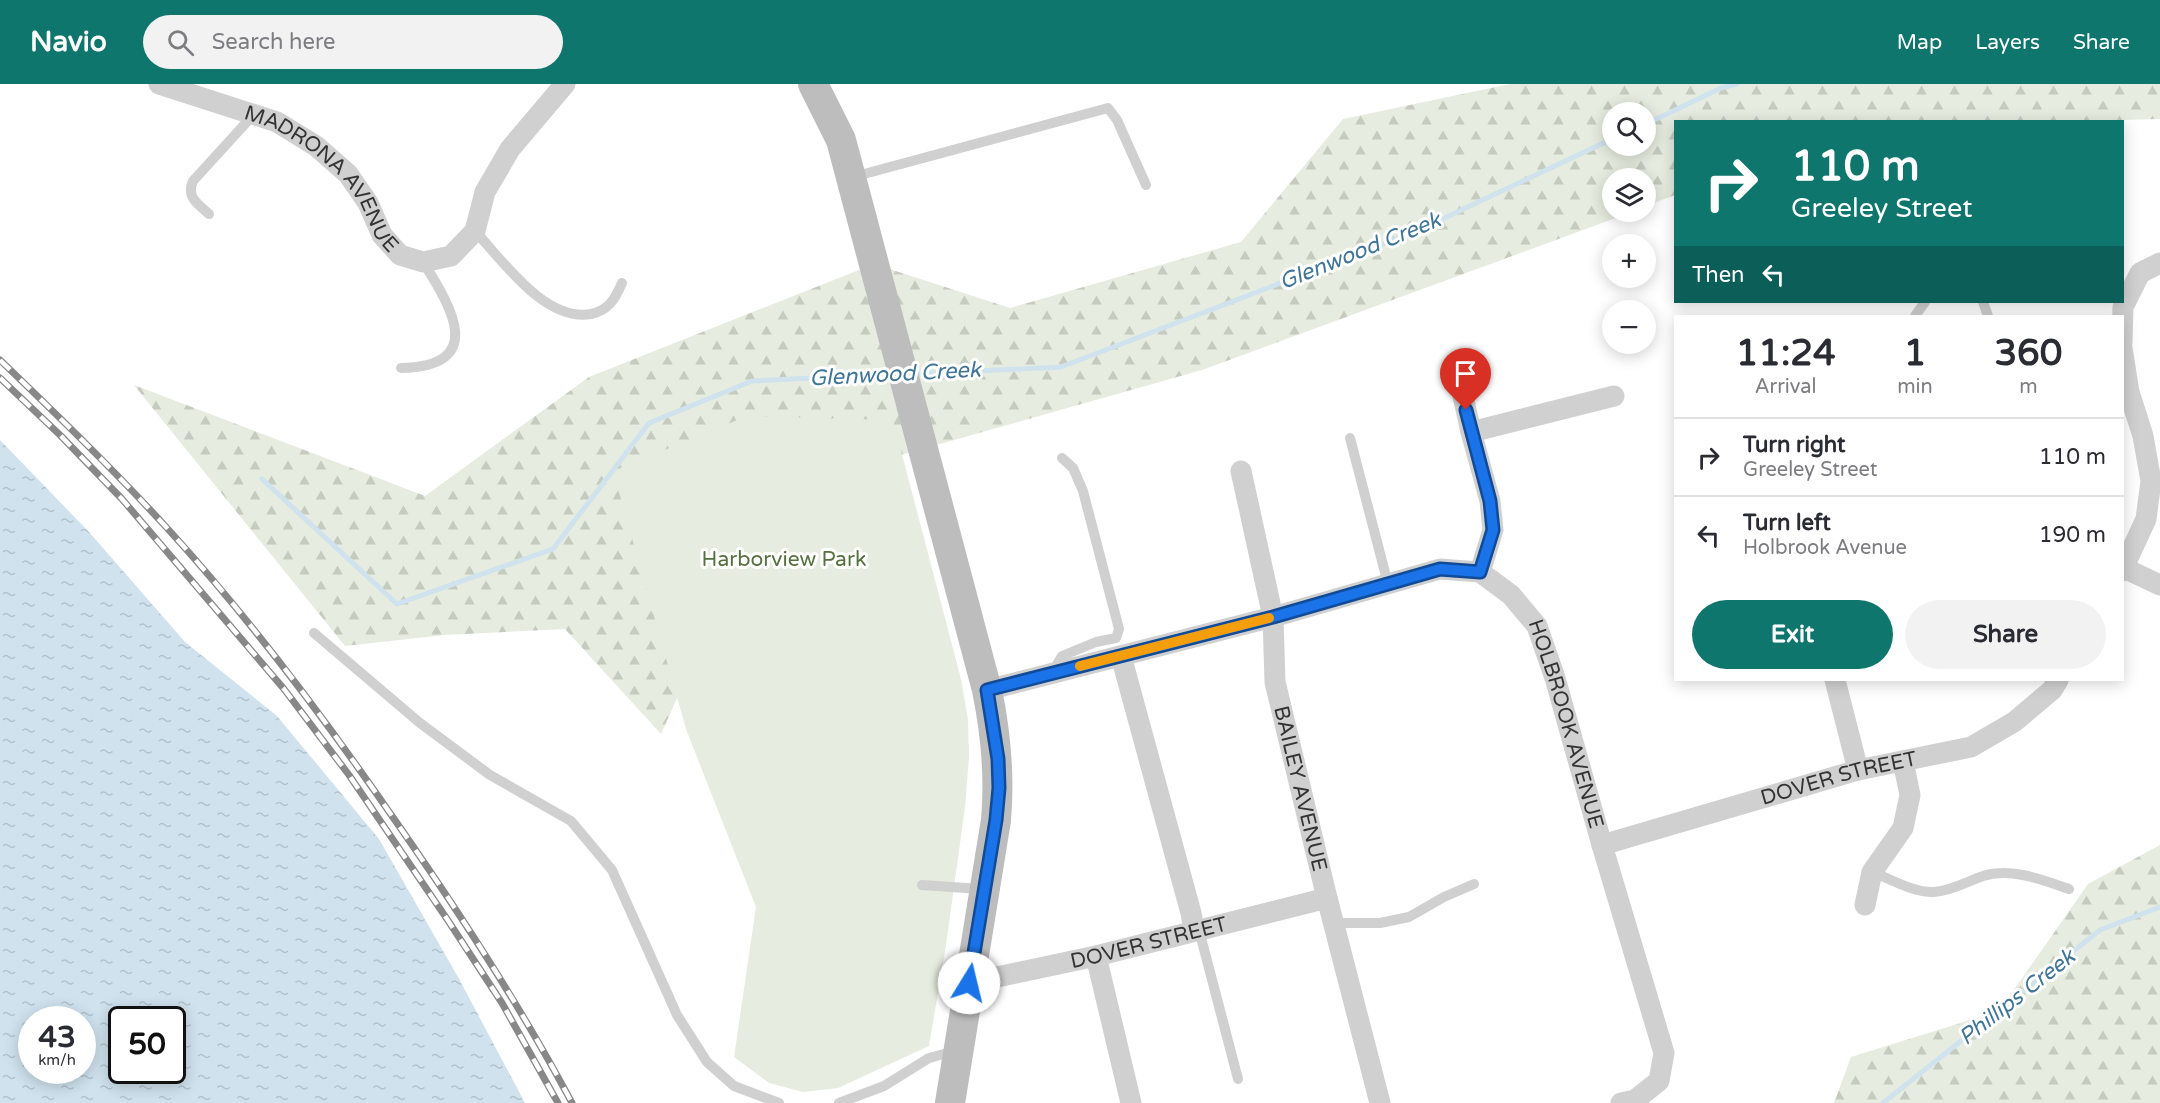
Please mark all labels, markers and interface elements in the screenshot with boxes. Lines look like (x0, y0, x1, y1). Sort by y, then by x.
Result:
search box (143, 15, 563, 69)
text: Navio (30, 25, 107, 59)
icon: search (164, 26, 197, 59)
text: Search here (212, 29, 336, 55)
text: Map (1897, 30, 1942, 55)
text: Layers (1975, 30, 2040, 55)
text: Share (2073, 30, 2130, 55)
street label: MADRONA AVENUE (241, 100, 404, 257)
map controls (1602, 102, 1656, 354)
button: search (1602, 102, 1656, 156)
text: 110 m (1791, 141, 1920, 192)
icon: right (1692, 144, 1770, 222)
button: layers (1602, 168, 1656, 222)
text: Greeley Street (1791, 192, 1973, 225)
water label: Glenwood Creek (1276, 206, 1446, 295)
button: + (1602, 234, 1656, 288)
icon: left (1757, 258, 1790, 291)
text: Then (1692, 262, 1745, 288)
button: − (1602, 300, 1656, 354)
text: 11:24 (1736, 332, 1836, 375)
text: 1 (1904, 332, 1926, 375)
text: 360 (1994, 332, 2062, 375)
pin (1440, 348, 1491, 410)
water label: Glenwood Creek (809, 356, 983, 391)
icon: arrive (1449, 357, 1482, 390)
text: Arrival (1755, 375, 1817, 399)
text: min (1897, 375, 1933, 399)
text: m (2019, 375, 2038, 399)
text: Turn right (1743, 432, 1845, 458)
icon: right (1692, 441, 1725, 474)
text: 110 m (2039, 444, 2106, 470)
text: Greeley Street (1743, 458, 1877, 482)
text: Turn left (1743, 510, 1831, 536)
icon: left (1692, 519, 1725, 552)
text: 190 m (2039, 522, 2106, 548)
text: Holbrook Avenue (1743, 536, 1907, 560)
park label: Harborview Park (702, 547, 866, 572)
button: Exit (1692, 600, 1893, 669)
button: Share (1905, 600, 2106, 669)
street label: HOLBROOK AVENUE (1523, 616, 1609, 831)
street label: BAILEY AVENUE (1269, 703, 1333, 874)
street label: DOVER STREET (1758, 746, 1919, 810)
street label: DOVER STREET (1068, 911, 1230, 974)
water label: Phillips Creek (1954, 942, 2082, 1050)
position arrow (937, 951, 1001, 1015)
speed limit sign: 50 (108, 1006, 186, 1084)
text: 43 (38, 1019, 76, 1056)
text: km/h (38, 1051, 76, 1069)

